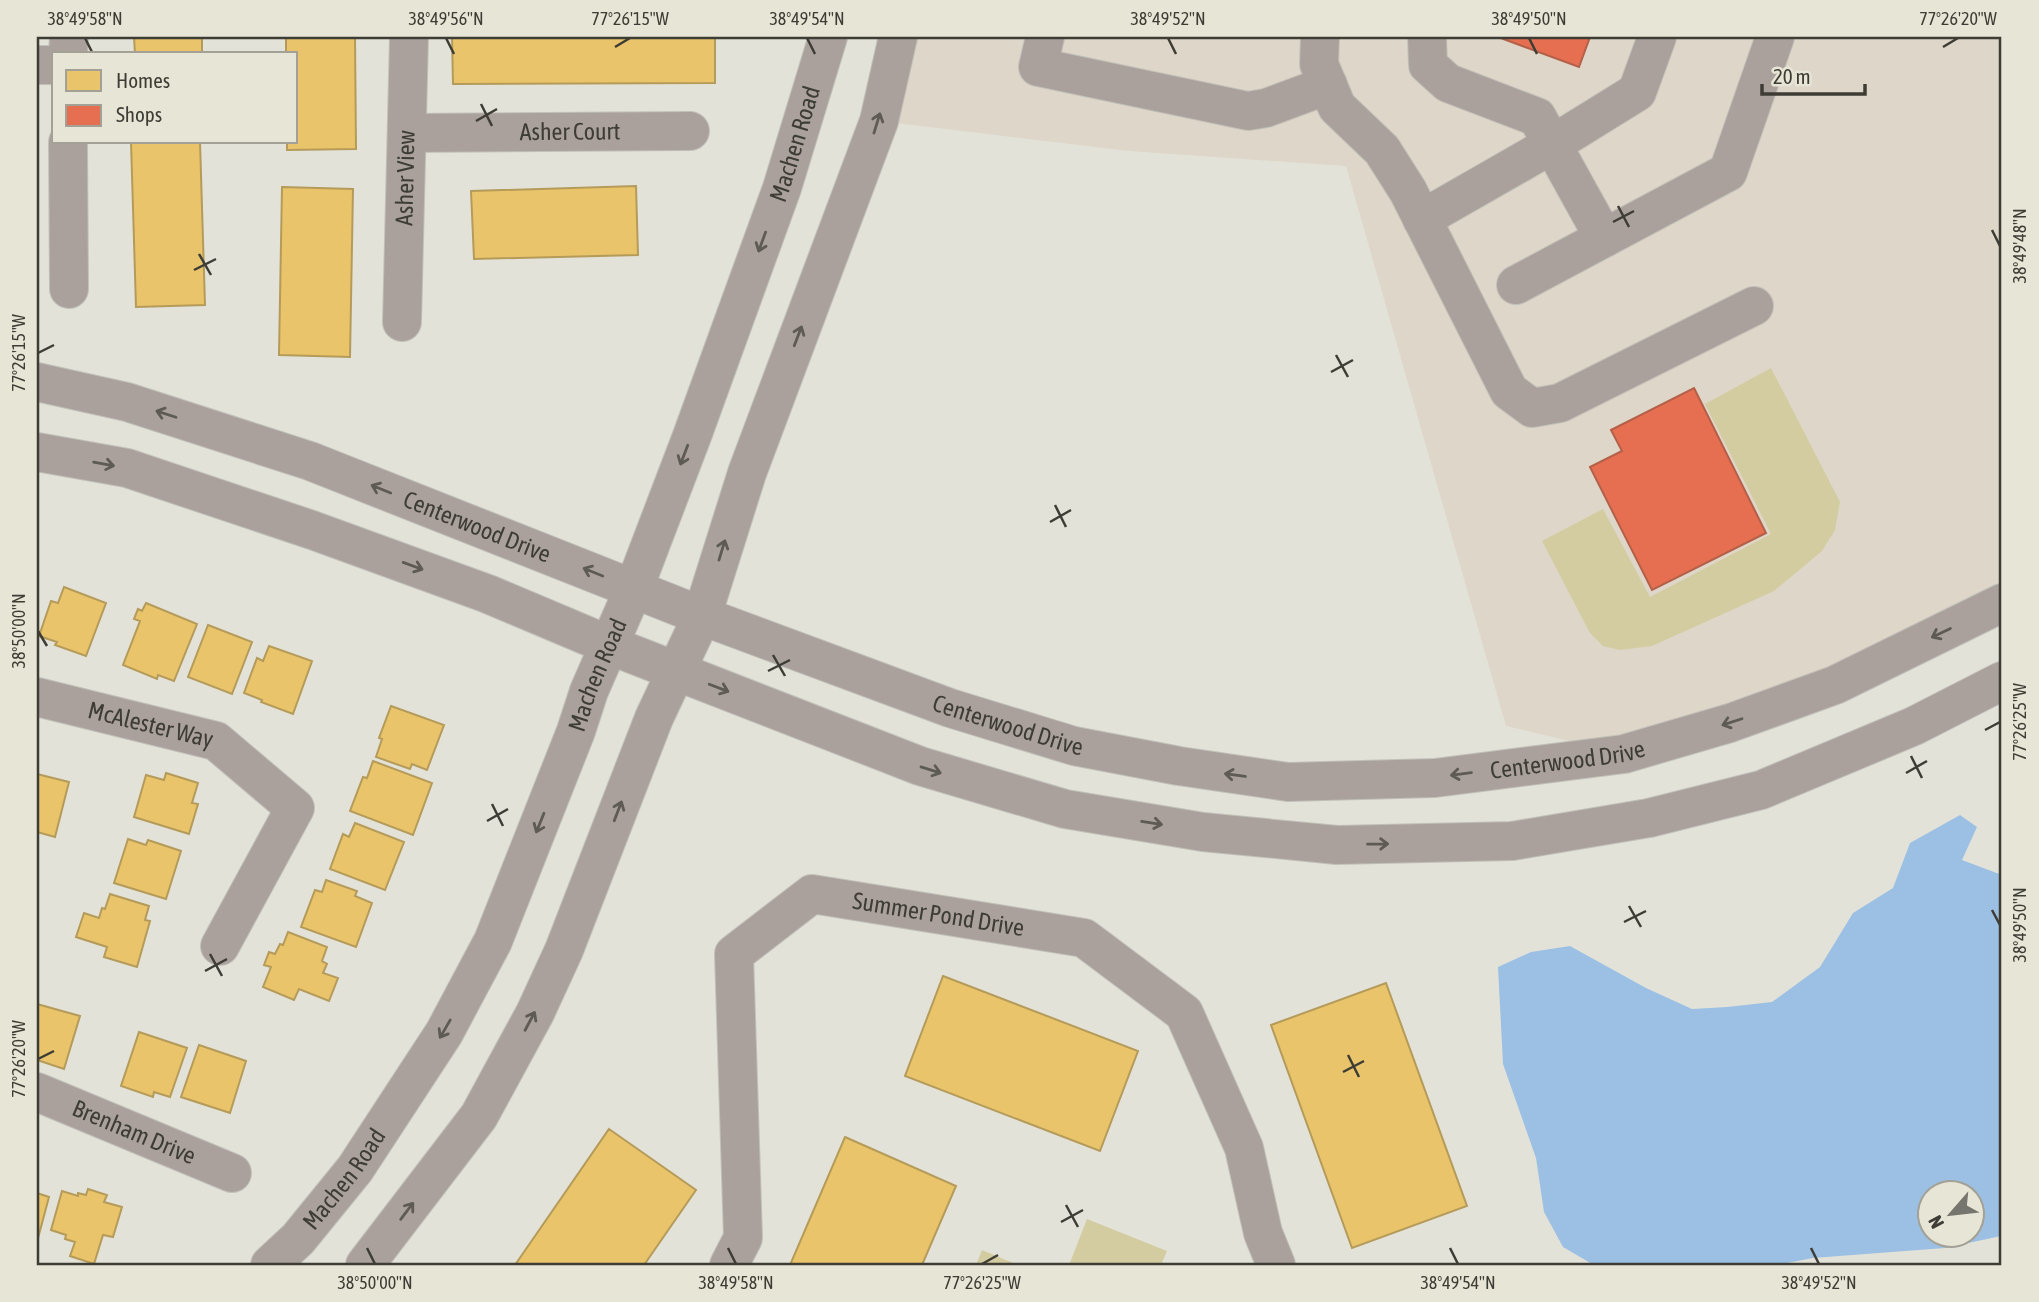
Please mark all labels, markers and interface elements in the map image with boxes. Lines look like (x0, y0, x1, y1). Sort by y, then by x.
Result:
text: 38°49'58"N (47, 8, 123, 29)
text: 38°49'56"N (408, 8, 484, 29)
text: 77°26'15"W (591, 8, 669, 29)
text: 38°49'54"N (769, 8, 845, 29)
text: 38°49'52"N (1130, 8, 1206, 29)
text: 38°49'50"N (1491, 8, 1567, 29)
text: 77°26'20"W (1919, 8, 1997, 29)
legend (52, 52, 298, 144)
scale bar (1762, 52, 1866, 96)
text: 20 m (1773, 64, 1811, 88)
text: Homes (116, 68, 170, 92)
street label: Machen Road (764, 83, 825, 205)
text: Shops (116, 102, 162, 126)
one-way arrow (872, 112, 885, 134)
street label: Asher Court (520, 117, 620, 145)
street label: Asher View (390, 130, 420, 226)
text: 38°49'48"N (2009, 208, 2030, 284)
one-way arrow (755, 230, 767, 252)
text: 77°26'15"W (8, 314, 29, 392)
one-way arrow (793, 325, 805, 347)
one-way arrow (156, 407, 178, 420)
one-way arrow (677, 444, 690, 466)
one-way arrow (92, 458, 115, 471)
one-way arrow (371, 481, 393, 494)
street label: Centerwood Drive (400, 485, 555, 568)
one-way arrow (717, 540, 730, 562)
one-way arrow (401, 561, 423, 574)
one-way arrow (583, 565, 604, 578)
text: 38°50'00"N (8, 593, 29, 669)
street label: Machen Road (563, 614, 632, 735)
one-way arrow (1931, 627, 1952, 640)
one-way arrow (707, 683, 729, 695)
text: 77°26'25"W (2009, 683, 2030, 761)
street label: Centerwood Drive (929, 689, 1085, 760)
street label: McAlester Way (85, 696, 216, 753)
one-way arrow (1721, 716, 1743, 729)
street label: Centerwood Drive (1488, 735, 1648, 784)
one-way arrow (920, 764, 942, 777)
one-way arrow (1224, 768, 1247, 781)
one-way arrow (1451, 768, 1473, 781)
one-way arrow (613, 801, 626, 823)
one-way arrow (532, 812, 545, 833)
one-way arrow (1140, 817, 1162, 830)
one-way arrow (1366, 837, 1389, 851)
street label: Summer Pond Drive (851, 887, 1026, 941)
text: 38°49'50"N (2009, 887, 2030, 963)
one-way arrow (524, 1011, 538, 1032)
one-way arrow (438, 1019, 452, 1039)
text: 77°26'20"W (8, 1020, 29, 1098)
street label: Brenham Drive (68, 1094, 200, 1169)
street label: Machen Road (297, 1123, 391, 1235)
north arrow (1916, 1180, 1986, 1250)
one-way arrow (399, 1202, 414, 1221)
text: N (1924, 1212, 1948, 1232)
text: 38°50'00"N (337, 1272, 413, 1293)
text: 38°49'58"N (698, 1272, 774, 1293)
text: 77°26'25"W (943, 1272, 1021, 1293)
text: 38°49'54"N (1420, 1272, 1496, 1293)
text: 38°49'52"N (1781, 1272, 1857, 1293)

